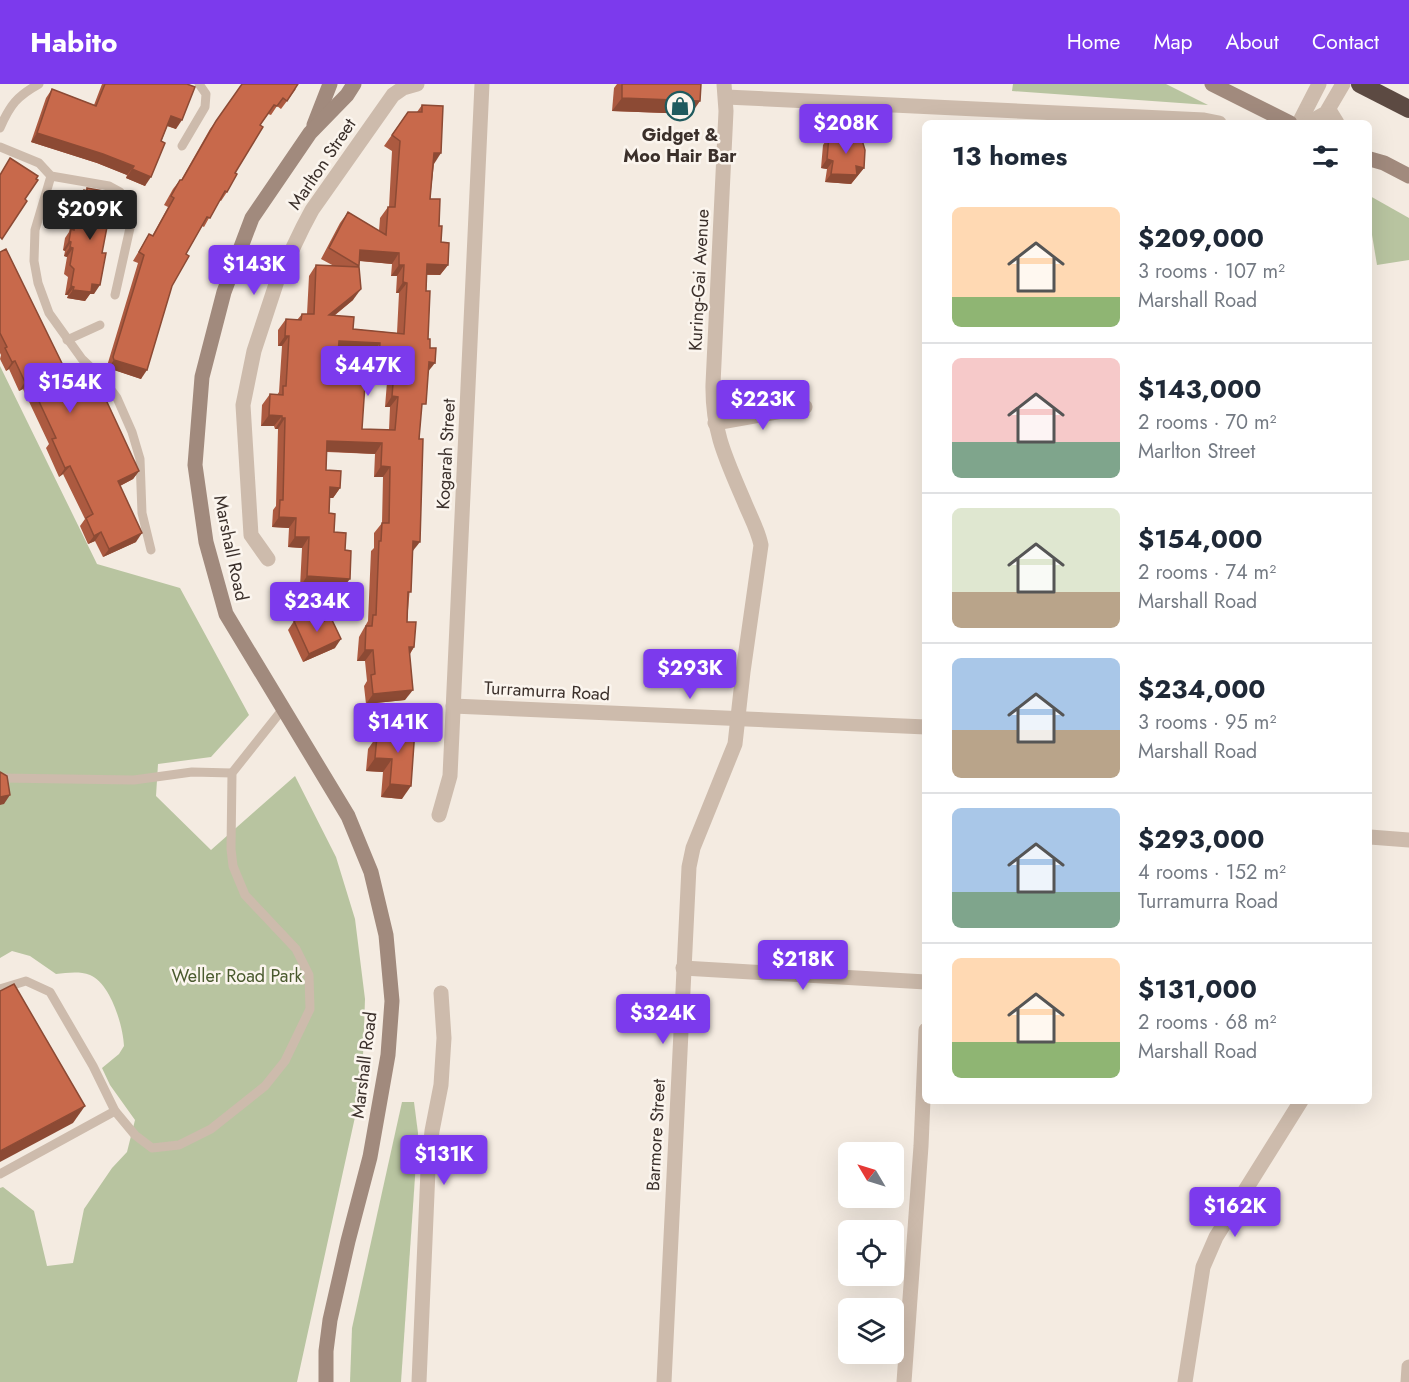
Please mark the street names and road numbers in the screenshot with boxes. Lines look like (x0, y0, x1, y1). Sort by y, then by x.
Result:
street label: Marlton Street (282, 112, 363, 215)
street label: Kuring-Gai Avenue (682, 208, 716, 352)
street label: Kogarah Street (430, 397, 462, 510)
street label: Marshall Road (207, 493, 255, 603)
street label: Turramurra Road (483, 675, 611, 707)
street label: Marshall Road (345, 1010, 383, 1120)
street label: Barmore Street (640, 1078, 672, 1192)

